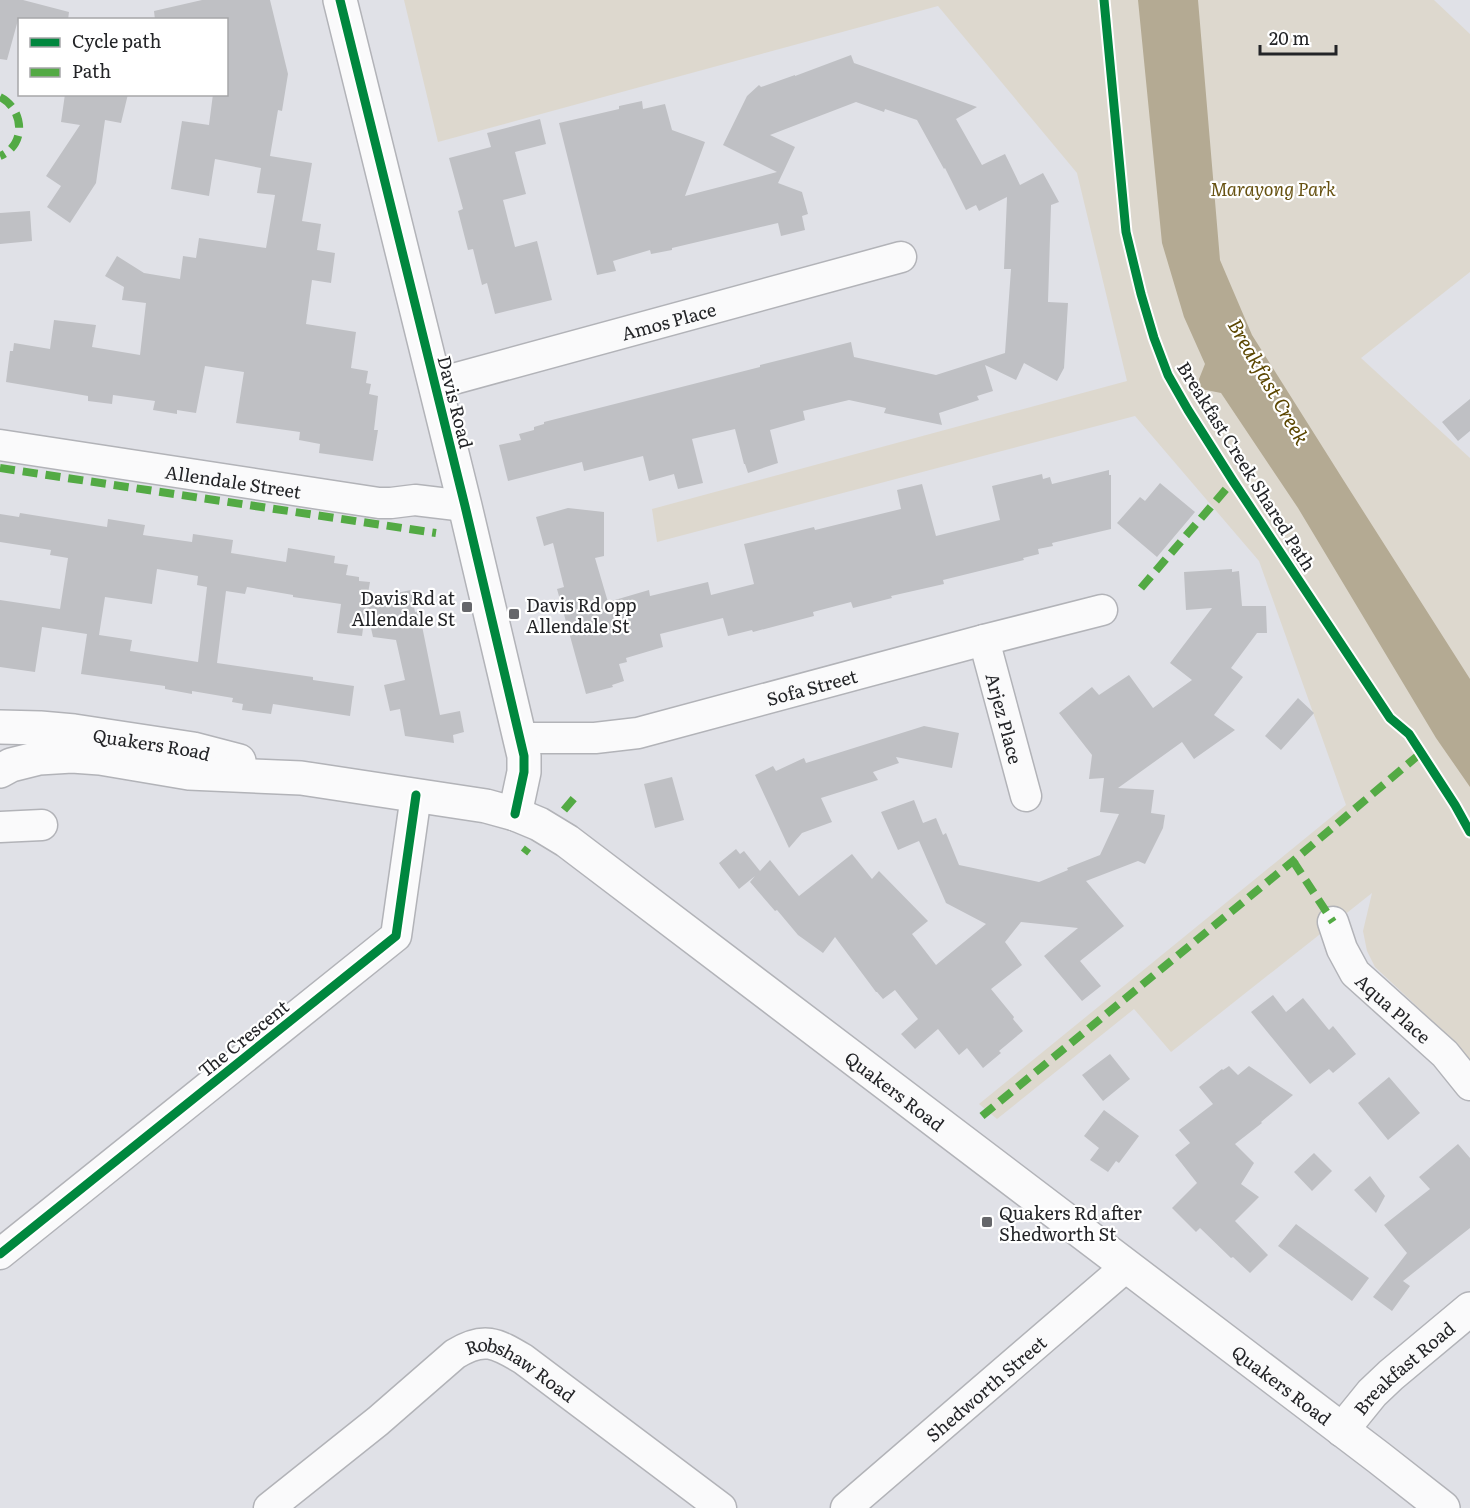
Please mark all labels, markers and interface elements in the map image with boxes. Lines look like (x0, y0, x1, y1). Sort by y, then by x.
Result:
legend (18, 18, 228, 96)
scale bar (1260, 18, 1336, 56)
text: 20 m (1269, 24, 1310, 51)
text: Cycle path (72, 27, 161, 54)
text: Path (72, 57, 111, 84)
park label: Marayong Park (1210, 175, 1336, 202)
street label: Amos Place (618, 295, 719, 346)
water label: Breakfast Creek (1222, 312, 1318, 450)
street label: Davis Road (431, 353, 481, 451)
street label: Breakfast Creek Shared Path (1171, 356, 1323, 576)
street label: Allendale Street (163, 457, 304, 505)
place label: Davis Rd at Allendale St (352, 584, 456, 632)
place label: Davis Rd opp Allendale St (526, 591, 637, 639)
marker: Davis Rd at Allendale St (460, 600, 474, 614)
marker: Davis Rd opp Allendale St (507, 607, 521, 621)
street label: Sofa Street (763, 661, 861, 711)
street label: Arjez Place (980, 670, 1030, 767)
street label: Quakers Road (91, 721, 214, 767)
street label: Aqua Place (1350, 967, 1438, 1049)
street label: The Crescent (192, 992, 295, 1083)
street label: Quakers Road (840, 1044, 951, 1137)
place label: Quakers Rd after Shedworth St (999, 1199, 1142, 1247)
marker: Quakers Rd after Shedworth St (980, 1215, 994, 1229)
street label: Breakfast Road (1346, 1314, 1460, 1420)
street label: Shedworth Street (919, 1328, 1052, 1447)
street label: Robshaw Road (461, 1330, 582, 1408)
street label: Quakers Road (1227, 1338, 1338, 1431)

